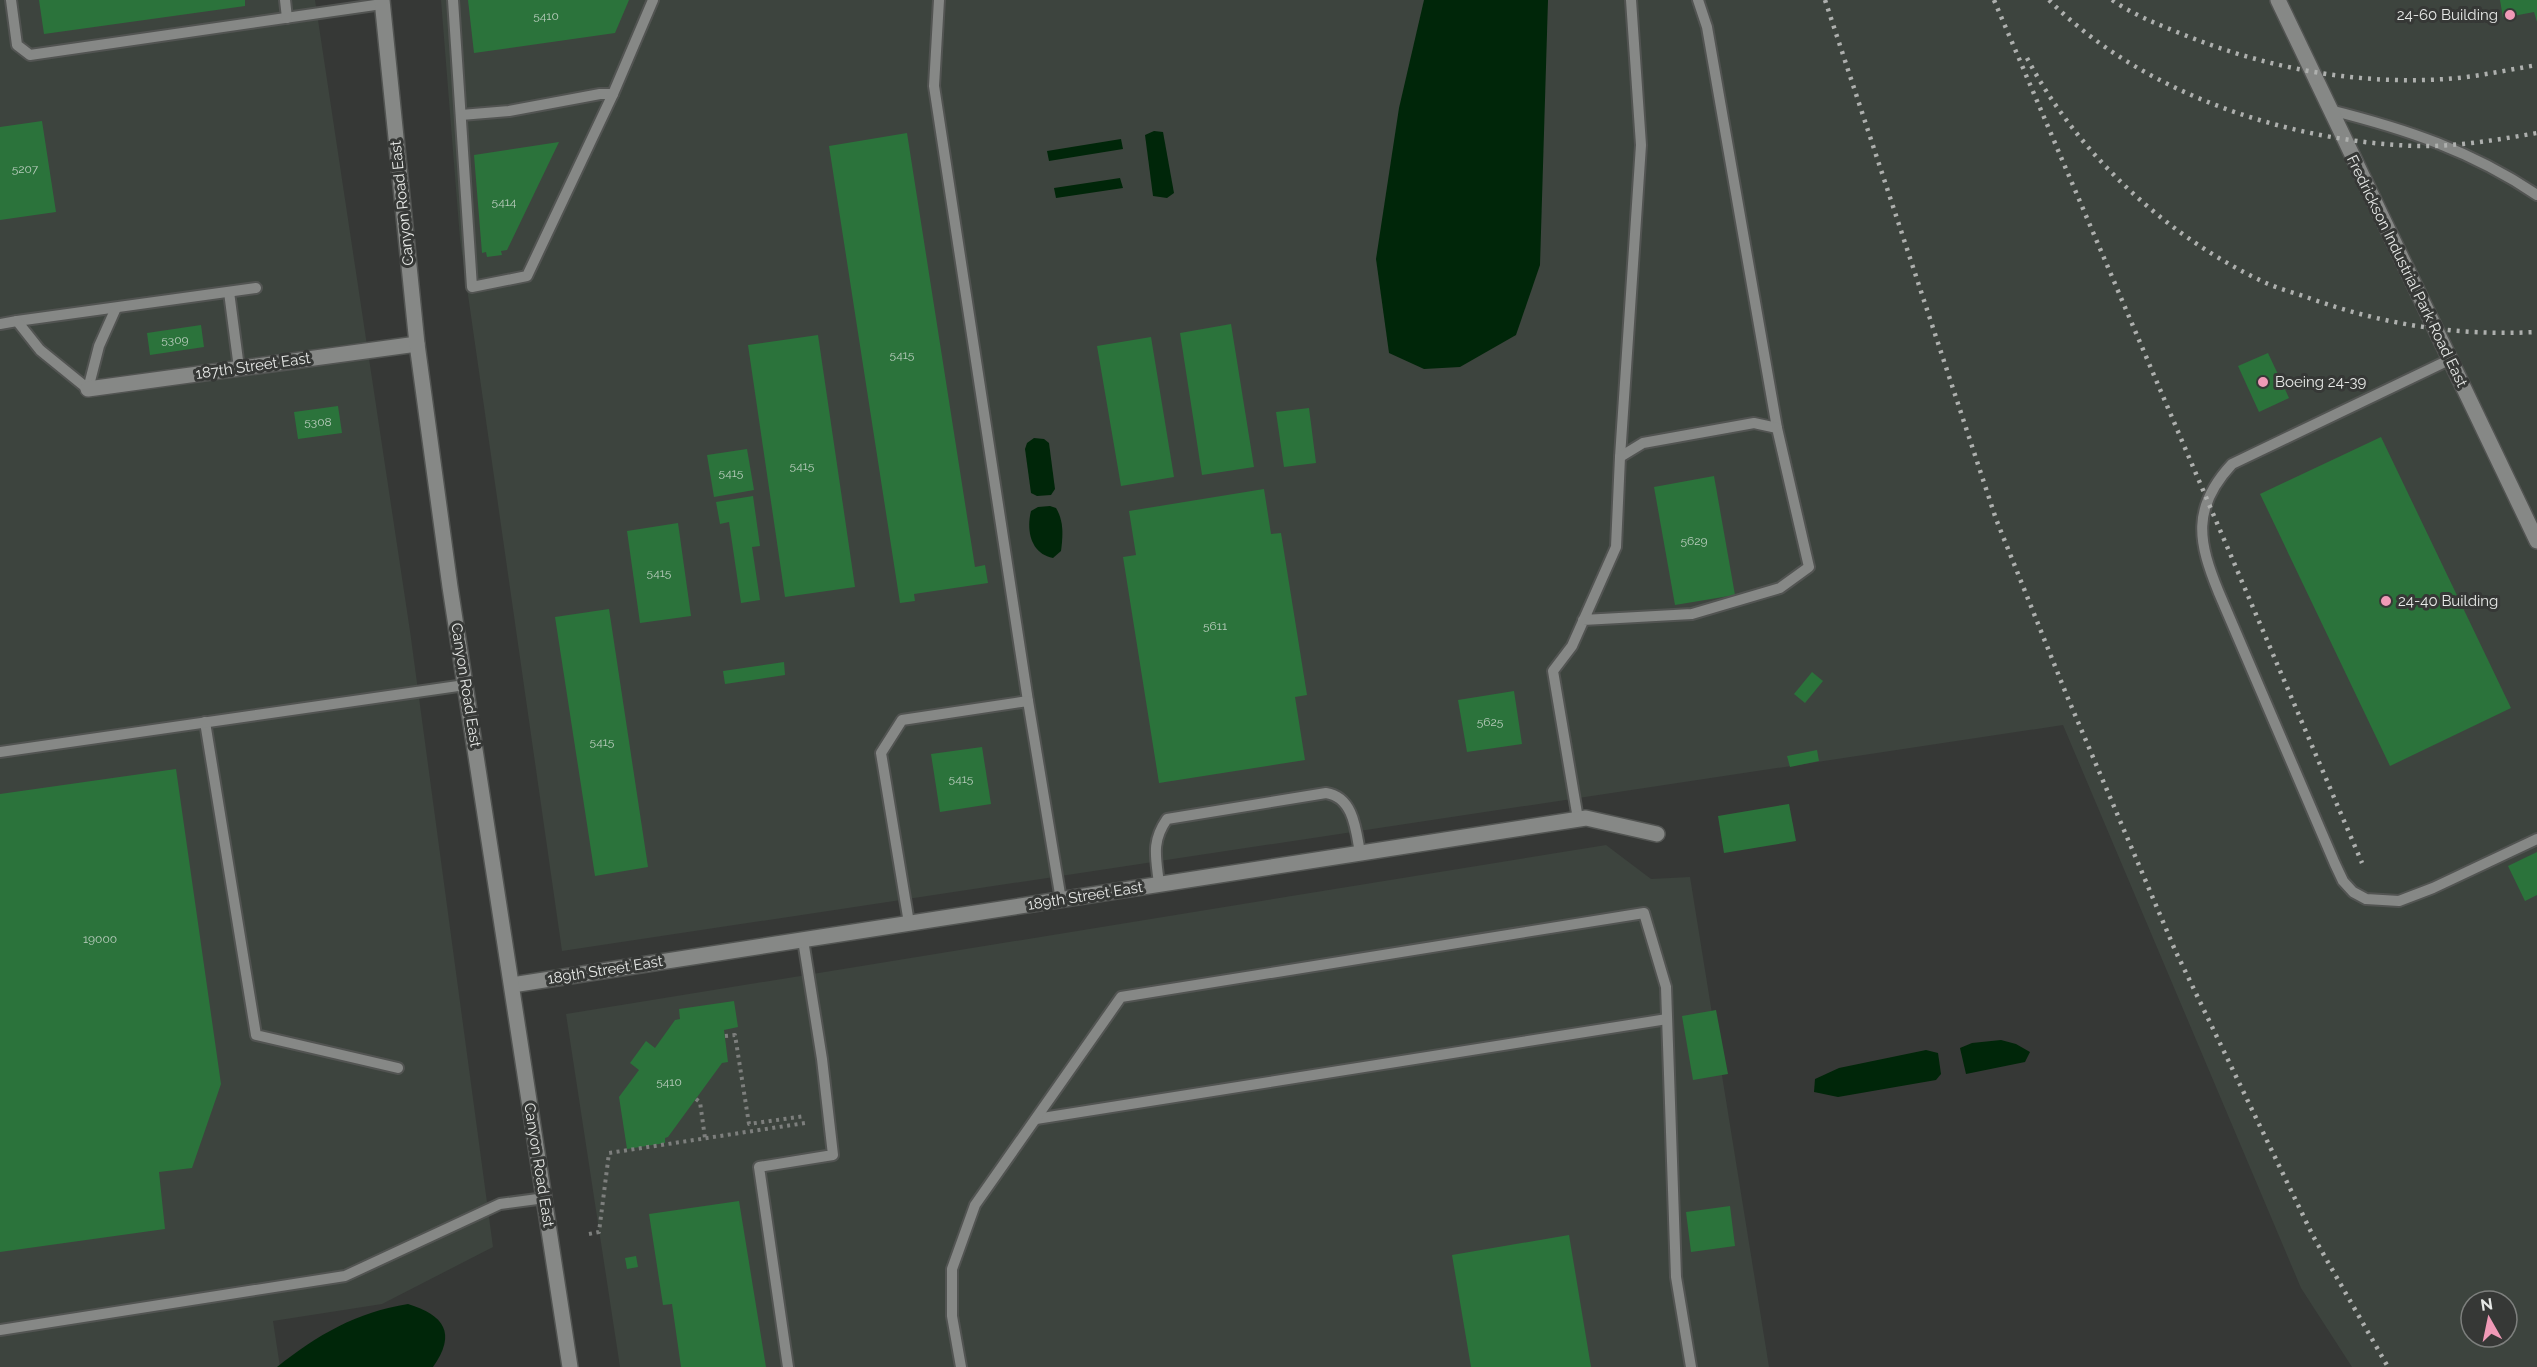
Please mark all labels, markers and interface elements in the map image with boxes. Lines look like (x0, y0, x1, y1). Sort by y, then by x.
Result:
place label: 24-60 Building (2397, 6, 2498, 24)
marker: 24-60 Building (2503, 8, 2517, 22)
house number: 5410 (533, 9, 559, 23)
street label: Canyon Road East (386, 140, 418, 266)
street label: Fredrickson Industrial Park Road East (2343, 152, 2471, 390)
house number: 5207 (12, 162, 39, 176)
house number: 5414 (492, 195, 517, 209)
house number: 5309 (161, 333, 189, 347)
house number: 5415 (890, 348, 915, 362)
street label: 187th Street East (194, 349, 312, 383)
place label: Boeing 24-39 (2275, 373, 2367, 391)
marker: Boeing 24-39 (2256, 375, 2270, 389)
house number: 5308 (304, 415, 332, 429)
house number: 5415 (790, 459, 815, 473)
house number: 5415 (719, 466, 744, 480)
house number: 5629 (1680, 534, 1708, 548)
house number: 5415 (647, 566, 672, 580)
place label: 24-40 Building (2398, 592, 2498, 610)
marker: 24-40 Building (2379, 594, 2393, 608)
house number: 5611 (1203, 619, 1227, 633)
street label: Canyon Road East (447, 621, 485, 749)
house number: 5625 (1477, 715, 1504, 729)
house number: 5415 (590, 735, 615, 749)
house number: 5415 (949, 772, 974, 786)
street label: 189th Street East (1026, 878, 1144, 914)
house number: 19000 (83, 932, 117, 946)
street label: 189th Street East (546, 952, 664, 988)
house number: 5410 (656, 1075, 682, 1089)
street label: Canyon Road East (520, 1101, 558, 1229)
north arrow (2459, 1289, 2519, 1349)
text: N (2479, 1294, 2494, 1315)

